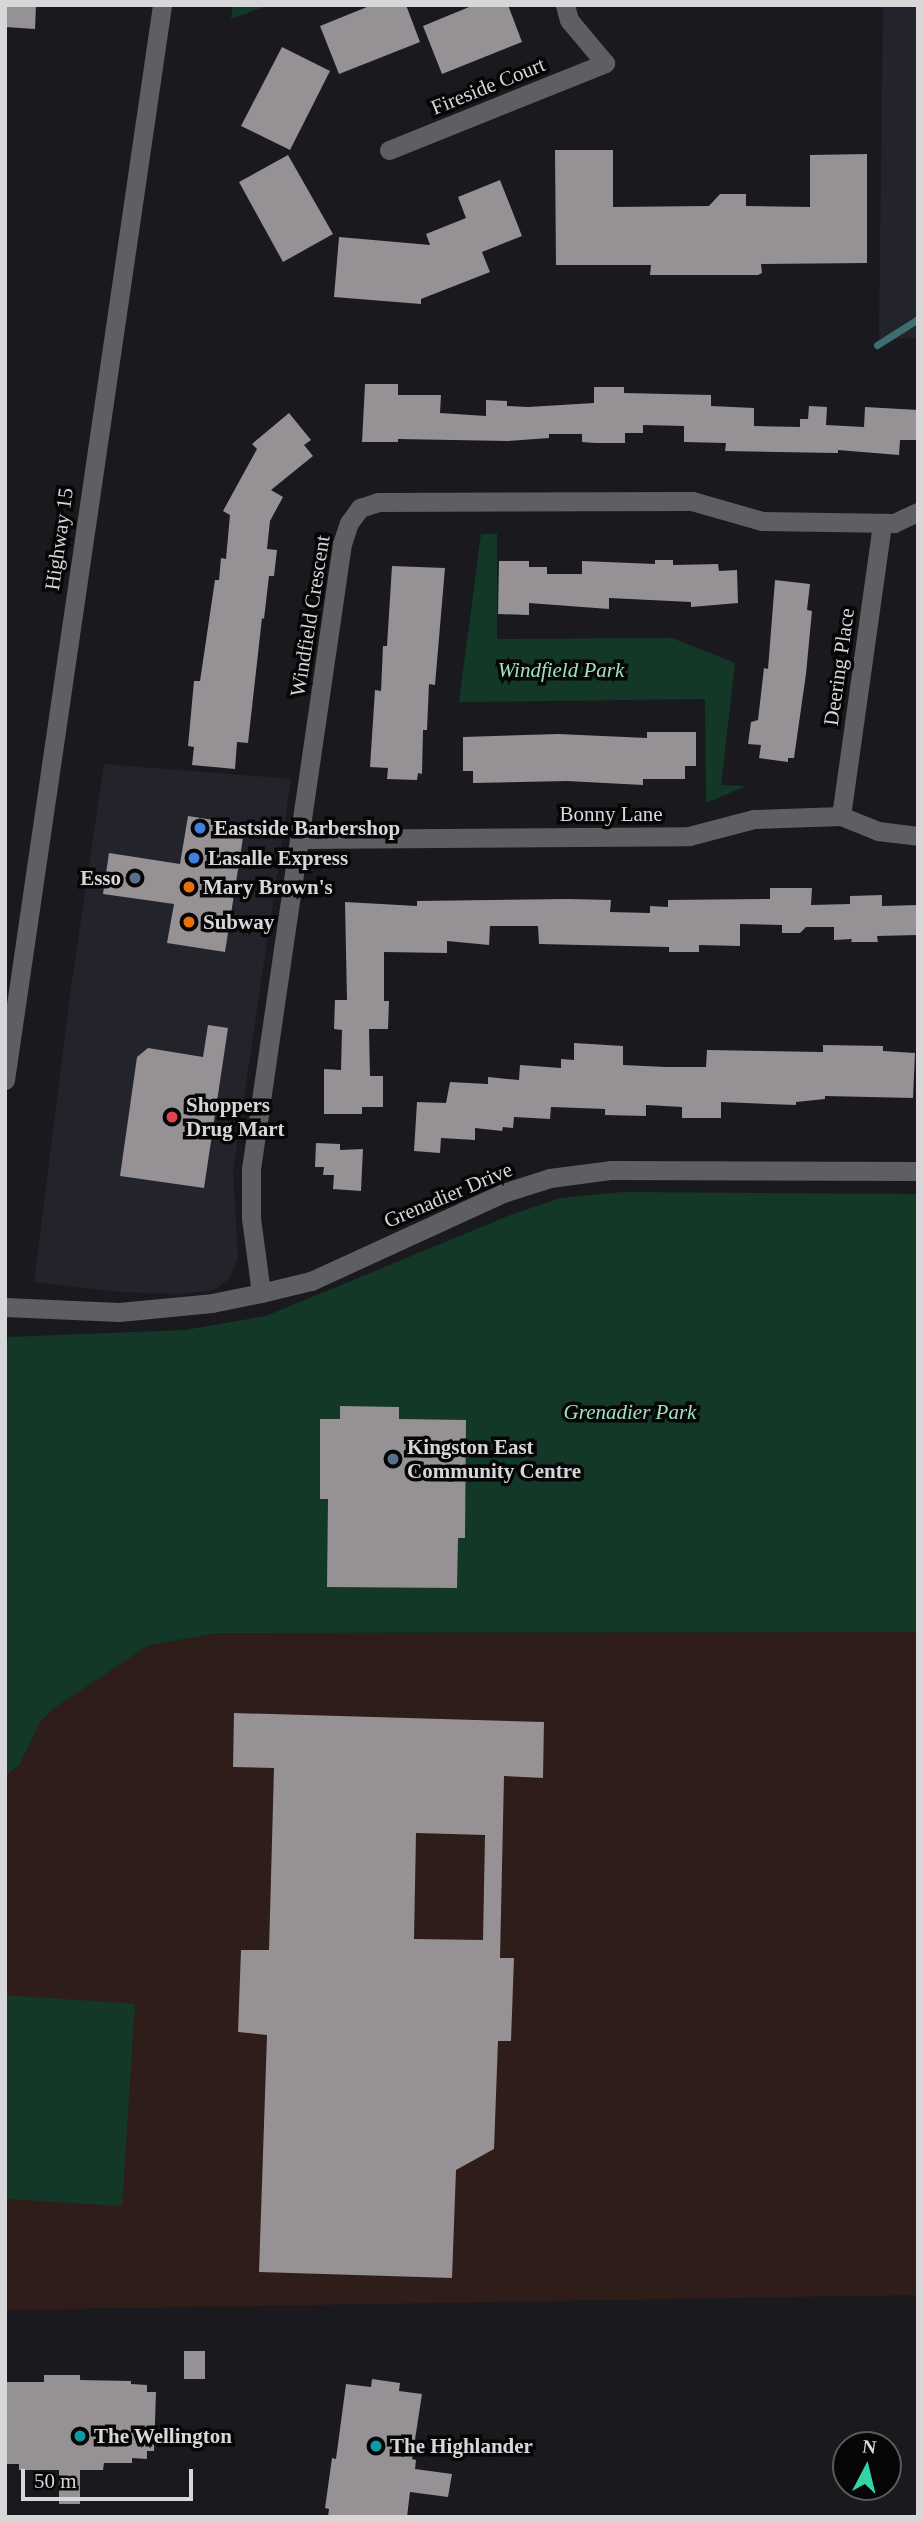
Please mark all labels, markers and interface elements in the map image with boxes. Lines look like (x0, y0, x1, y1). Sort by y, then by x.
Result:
street label: Fireside Court (427, 52, 549, 120)
street label: Highway 15 (39, 486, 79, 592)
street label: Windfield Crescent (285, 534, 335, 698)
street label: Deering Place (818, 607, 860, 727)
park label: Windfield Park (498, 657, 624, 683)
street label: Bonny Lane (559, 801, 663, 827)
place label: Eastside Barbershop (214, 815, 400, 841)
marker: Eastside Barbershop (192, 820, 208, 836)
place label: Lasalle Express (208, 845, 348, 871)
marker: Lasalle Express (186, 850, 202, 866)
place label: Esso (80, 865, 121, 891)
marker: Esso (127, 870, 143, 886)
place label: Mary Brown's (203, 874, 333, 900)
marker: Mary Brown's (181, 879, 197, 895)
place label: Subway (203, 909, 274, 935)
marker: Subway (181, 914, 197, 930)
place label: Shoppers Drug Mart (186, 1092, 285, 1142)
marker: Shoppers Drug Mart (164, 1109, 180, 1125)
street label: Grenadier Drive (380, 1157, 516, 1233)
park label: Grenadier Park (564, 1399, 696, 1425)
place label: Kingston East Community Centre (407, 1434, 581, 1484)
marker: Kingston East Community Centre (385, 1451, 401, 1467)
place label: The Wellington (94, 2423, 232, 2449)
marker: The Wellington (72, 2428, 88, 2444)
north arrow (832, 2431, 902, 2501)
place label: The Highlander (390, 2433, 533, 2459)
text: N (861, 2435, 877, 2458)
marker: The Highlander (368, 2438, 384, 2454)
scale bar (24, 2456, 196, 2500)
text: 50 m (34, 2469, 77, 2493)

